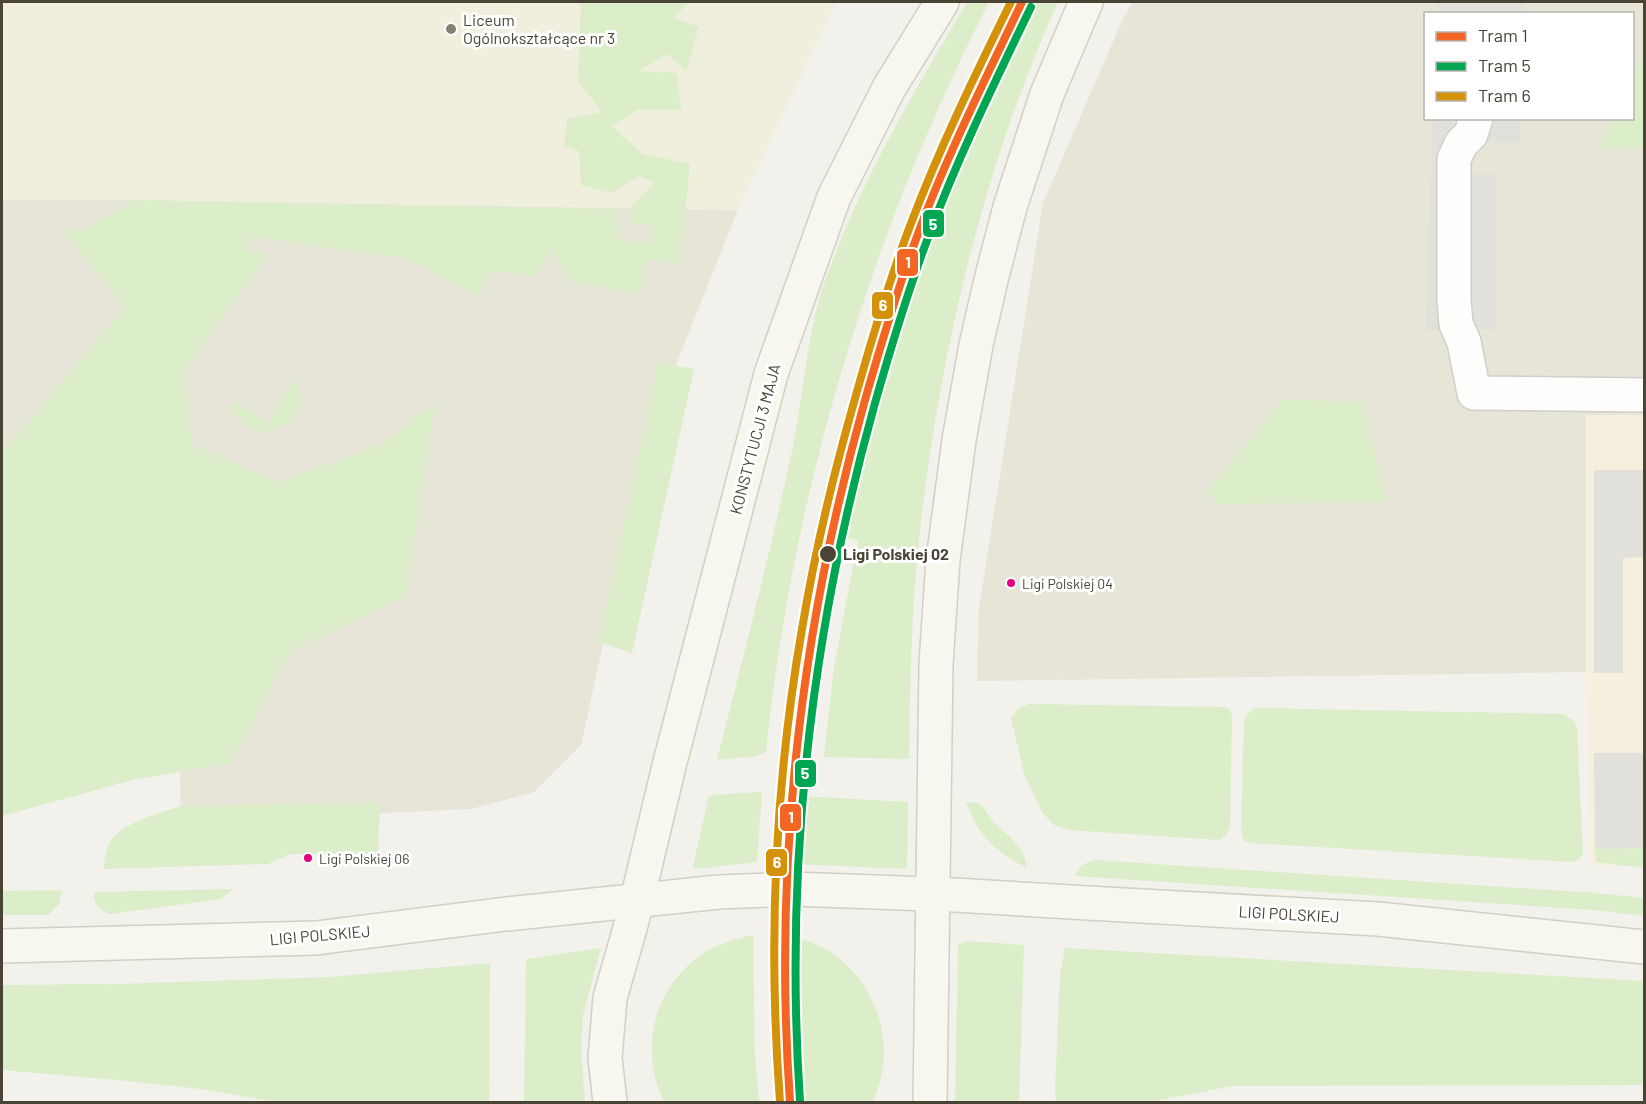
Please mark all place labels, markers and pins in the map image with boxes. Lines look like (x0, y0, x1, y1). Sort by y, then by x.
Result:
place label: Liceum Ogólnokształcące nr 3 (463, 10, 615, 47)
marker: Liceum Ogólnokształcące nr 3 (444, 22, 458, 36)
marker: Ligi Polskiej 02 (818, 544, 838, 564)
place label: Ligi Polskiej 02 (843, 544, 949, 563)
place label: Ligi Polskiej 04 (1022, 575, 1113, 592)
marker: Ligi Polskiej 04 (1005, 577, 1017, 589)
place label: Ligi Polskiej 06 (319, 850, 409, 867)
marker: Ligi Polskiej 06 (302, 852, 314, 864)

